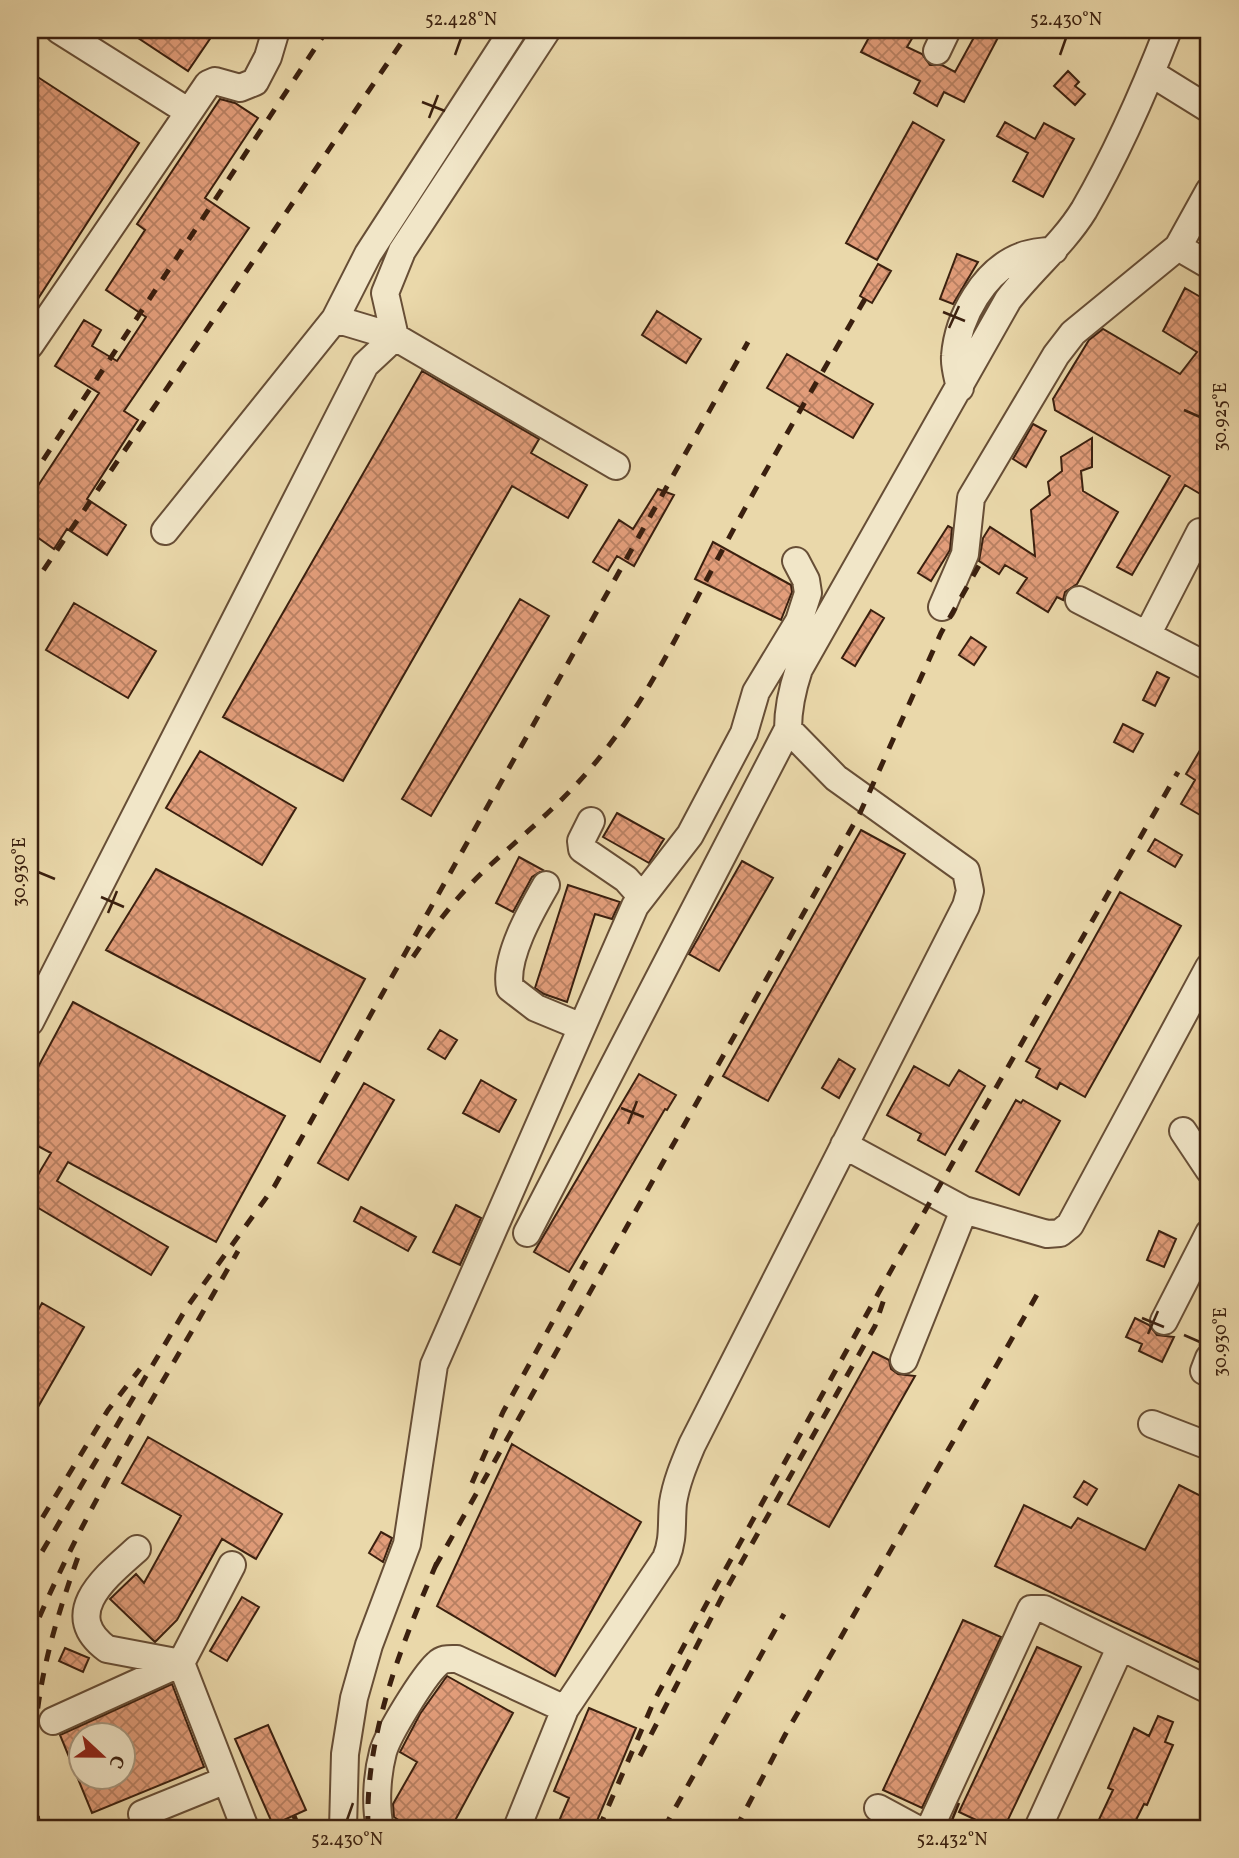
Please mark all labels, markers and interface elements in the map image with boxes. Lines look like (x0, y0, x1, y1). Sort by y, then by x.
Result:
text: 52.428°N (425, 8, 497, 33)
text: 52.430°N (1030, 8, 1102, 33)
text: 30.925°E (1209, 382, 1234, 452)
text: 30.930°E (8, 837, 33, 907)
text: 30.930°E (1209, 1307, 1234, 1377)
north arrow (66, 1722, 136, 1792)
text: С (102, 1751, 130, 1772)
text: 52.430°N (311, 1828, 383, 1853)
text: 52.432°N (916, 1828, 988, 1853)

